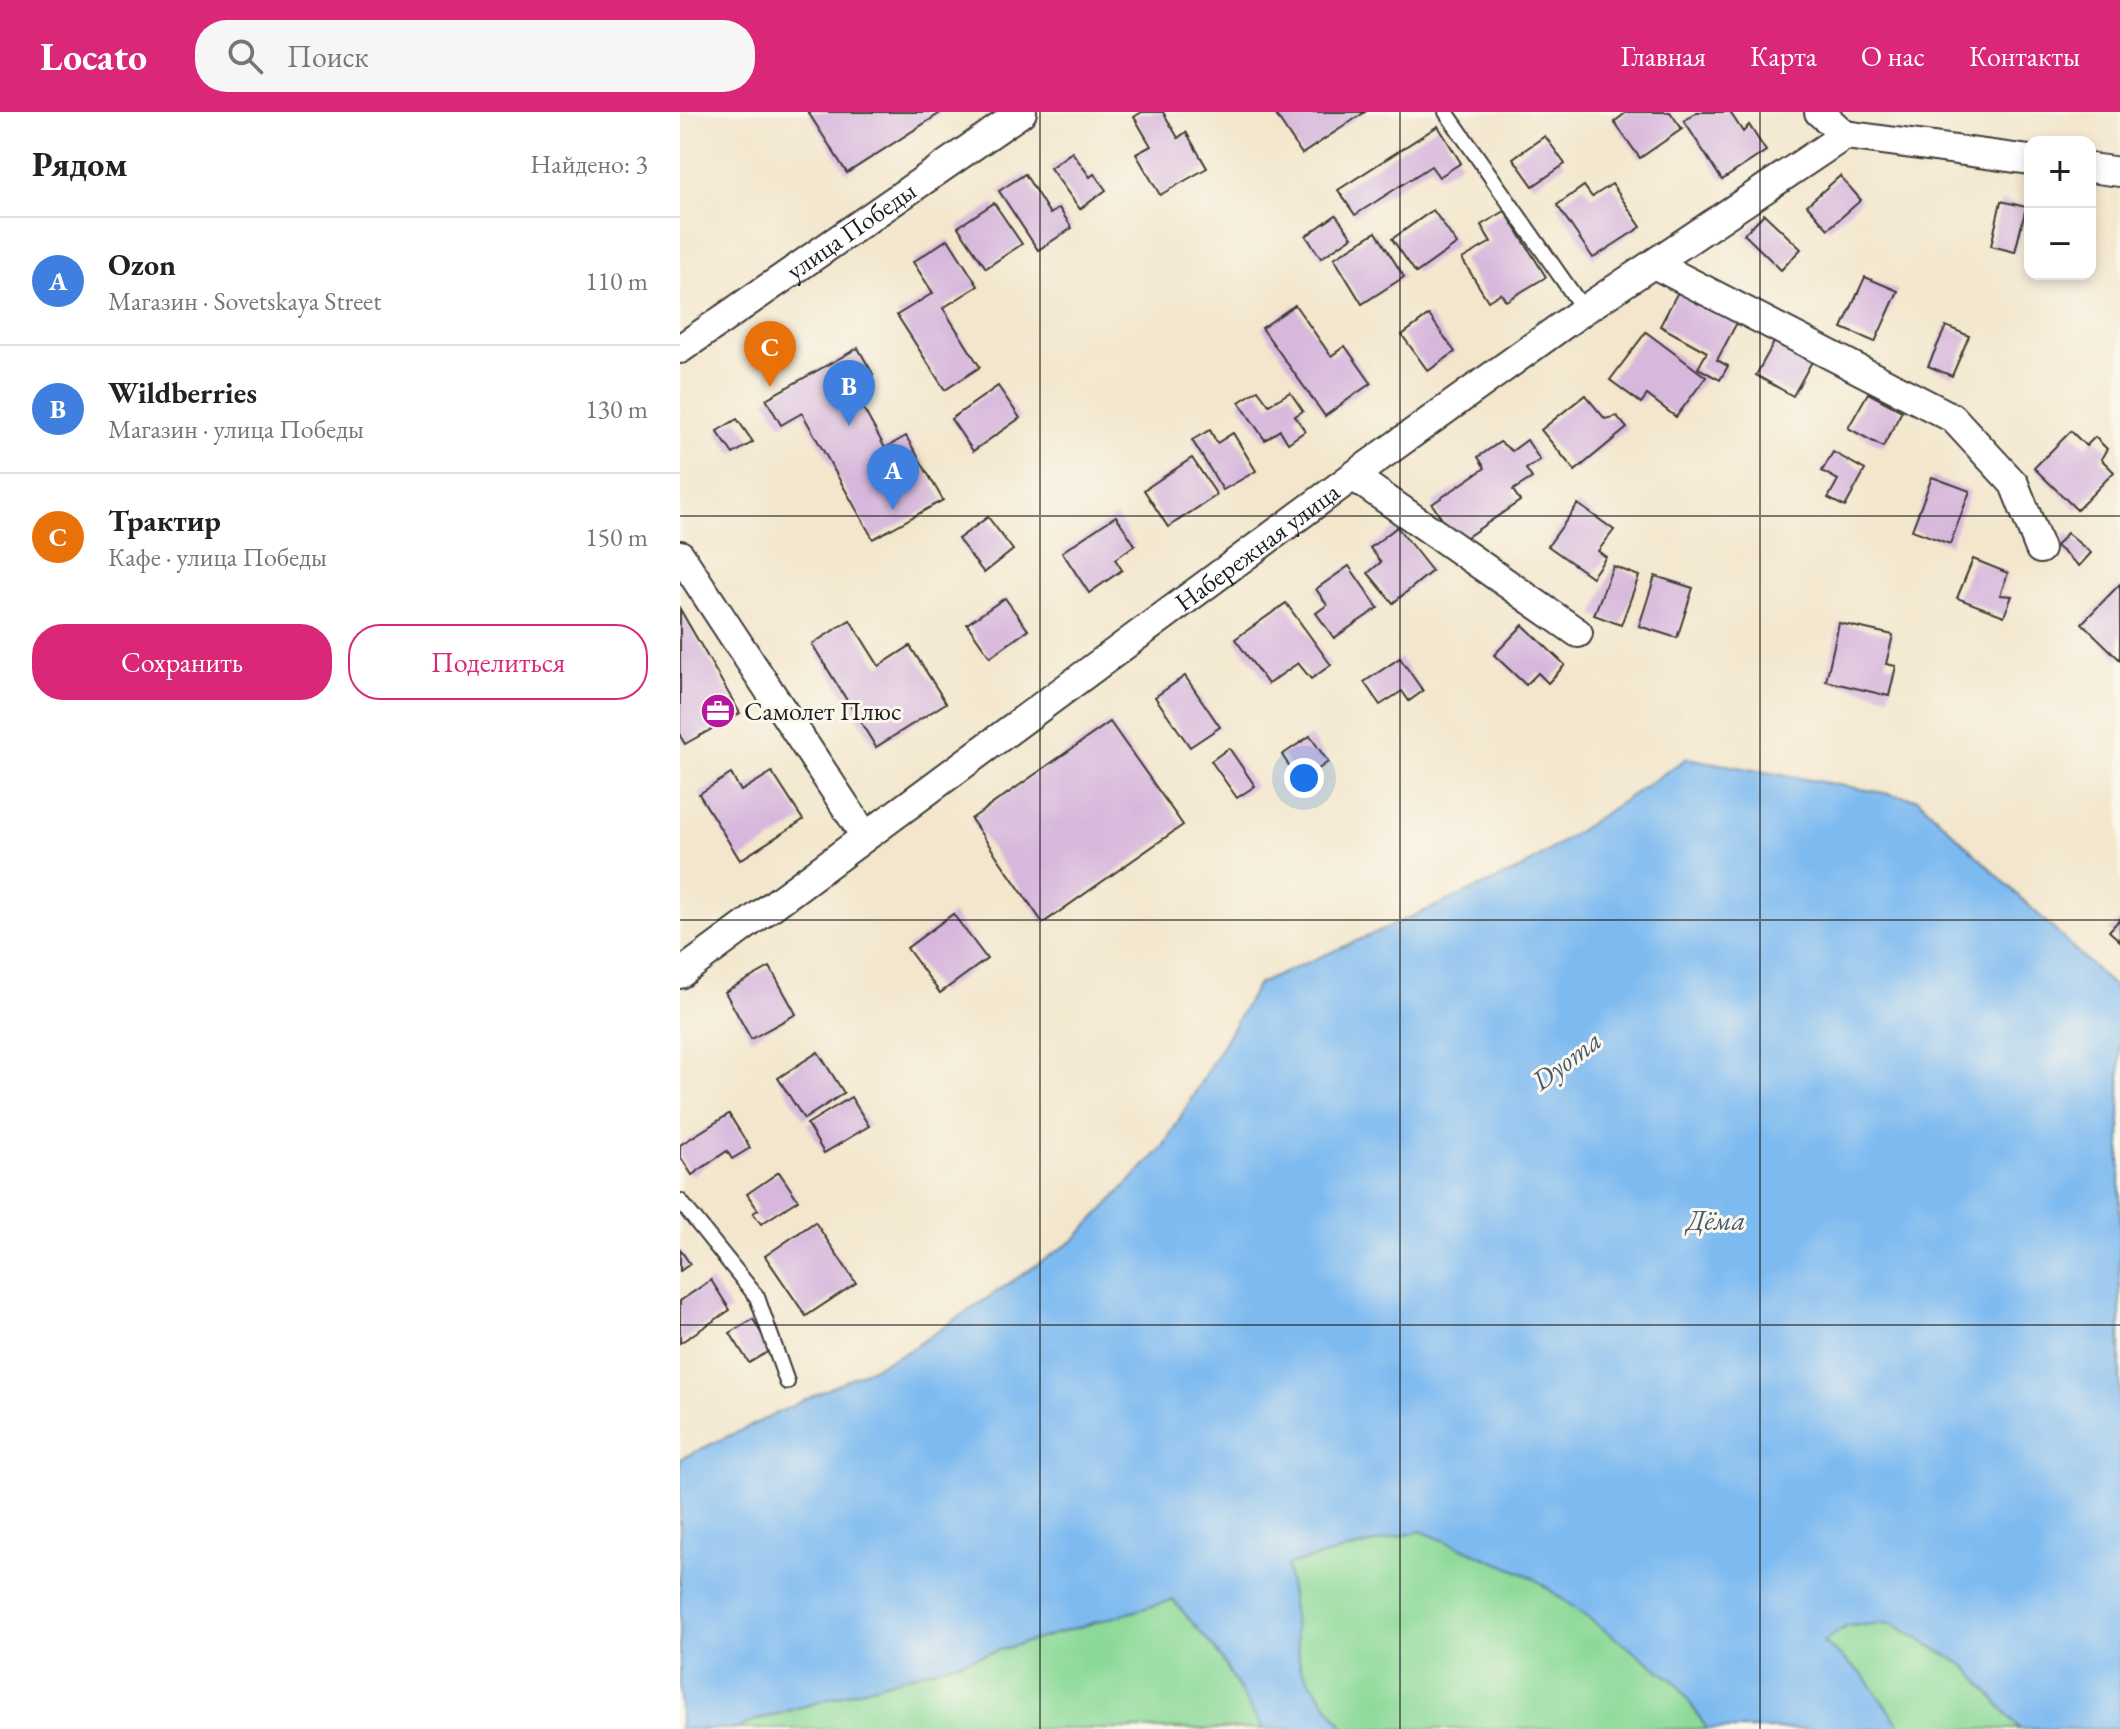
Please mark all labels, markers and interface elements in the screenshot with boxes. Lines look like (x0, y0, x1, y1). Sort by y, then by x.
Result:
search box (195, 20, 755, 92)
text: Locato (40, 32, 147, 81)
icon: search (223, 34, 267, 78)
text: Поиск (287, 37, 369, 76)
text: Главная (1621, 38, 1706, 74)
text: Карта (1750, 38, 1817, 74)
text: О нас (1861, 38, 1925, 74)
text: Контакты (1969, 38, 2080, 74)
map controls (2024, 136, 2096, 280)
button: + (2024, 136, 2096, 208)
text: Рядом (32, 142, 127, 186)
text: Найдено: 3 (530, 147, 648, 181)
street label: улица Победы (779, 174, 923, 287)
button: − (2024, 208, 2096, 280)
text: Ozon (108, 245, 176, 284)
text: A (49, 264, 67, 298)
text: 110 m (585, 264, 648, 298)
text: Магазин · Sovetskaya Street (108, 284, 381, 318)
pin: C (744, 321, 796, 387)
pin: B (823, 360, 875, 426)
text: Wildberries (108, 373, 257, 412)
text: B (50, 392, 66, 426)
text: 130 m (585, 392, 648, 426)
text: Магазин · улица Победы (108, 412, 364, 446)
pin: A (867, 444, 919, 510)
street label: Набережная улица (1168, 474, 1347, 619)
text: Трактир (108, 501, 221, 540)
text: C (49, 520, 67, 554)
text: 150 m (585, 520, 648, 554)
text: Кафе · улица Победы (108, 540, 327, 574)
button: Сохранить (32, 624, 332, 700)
button: Поделиться (348, 624, 648, 700)
office icon: Самолет Плюс (699, 692, 737, 730)
place label: Самолет Плюс (744, 694, 902, 728)
your location (1284, 758, 1324, 798)
water label: Dyoma (1523, 1022, 1608, 1099)
water label: Дёма (1684, 1202, 1746, 1238)

